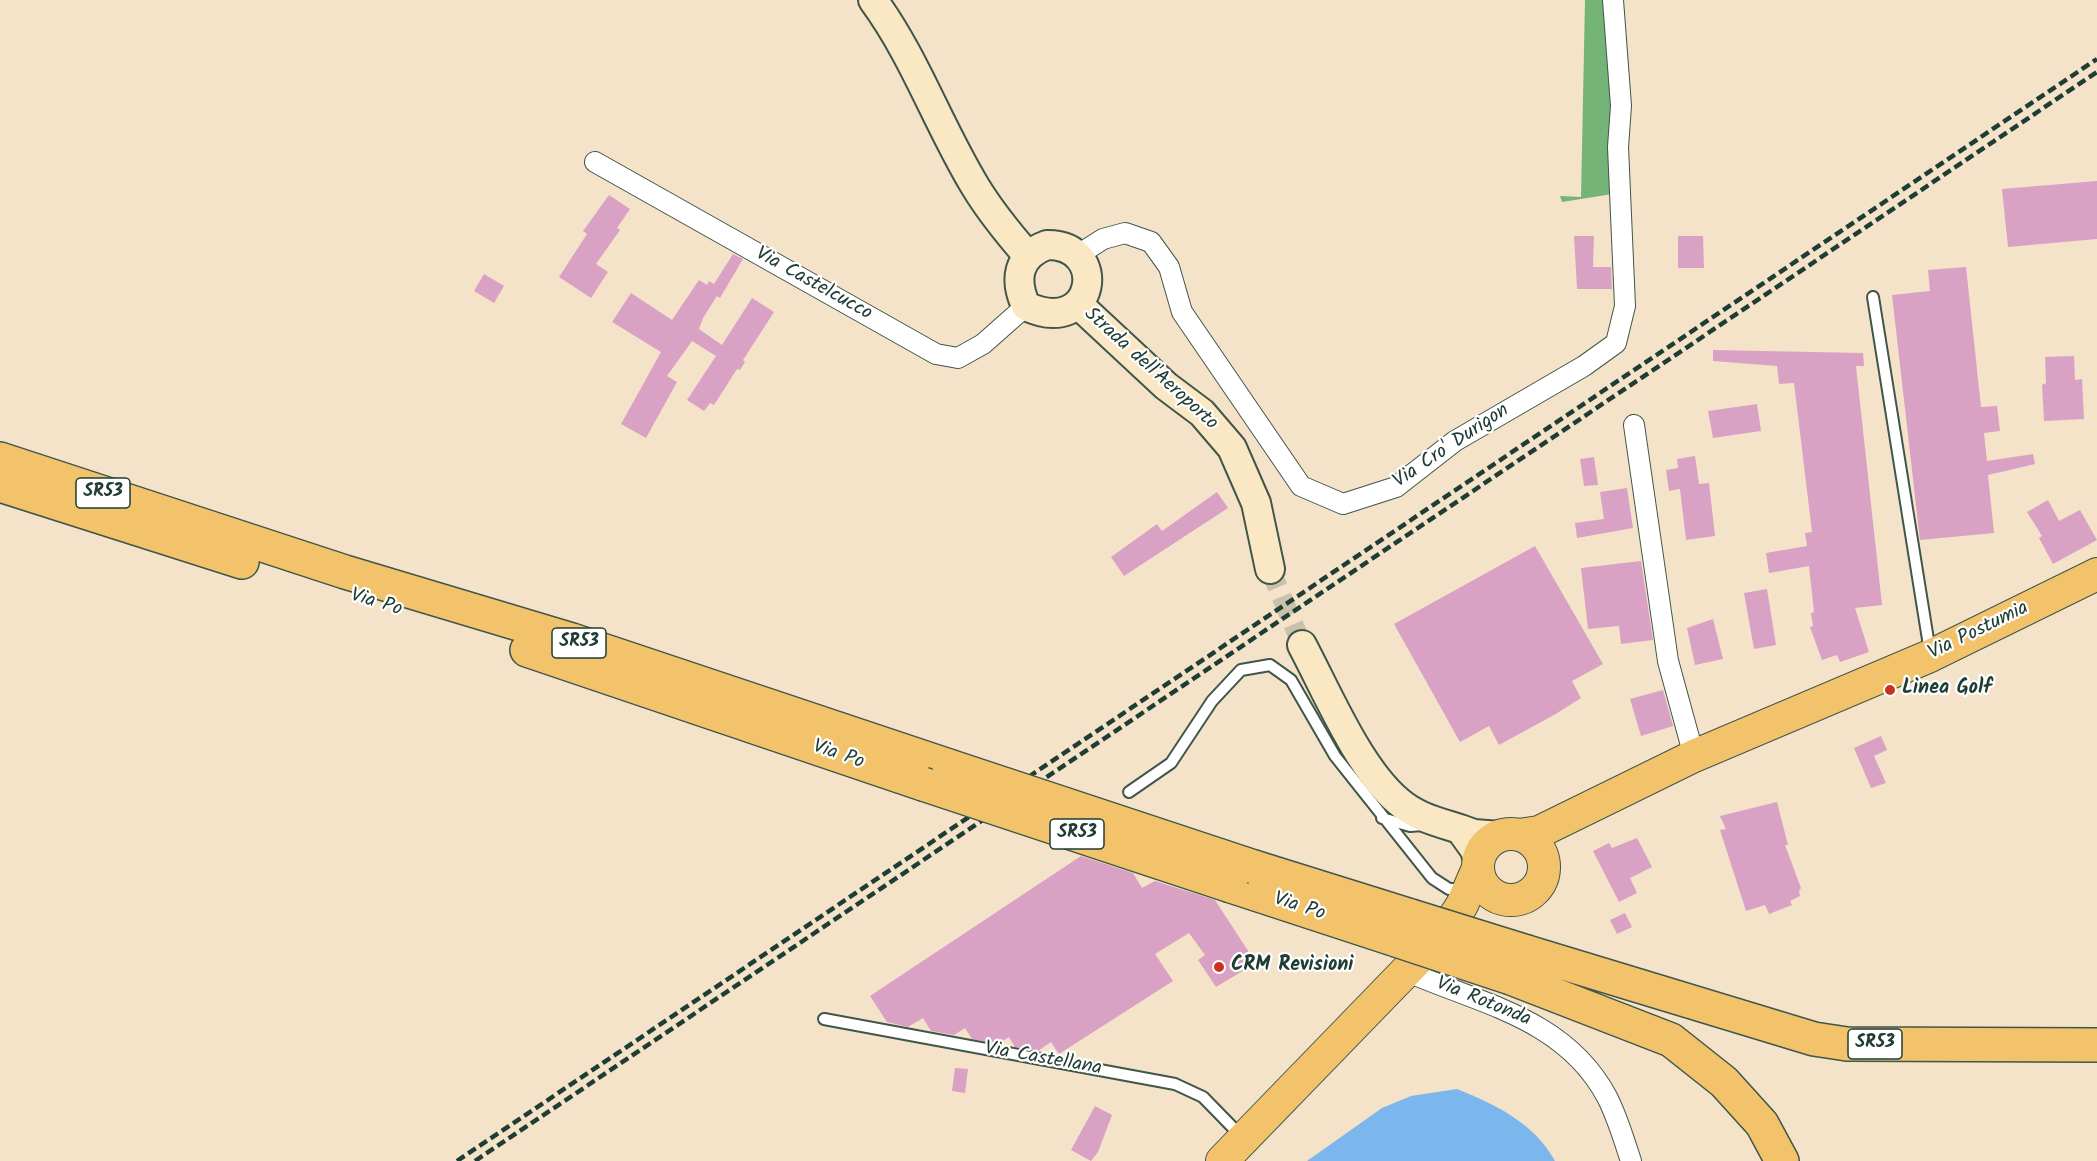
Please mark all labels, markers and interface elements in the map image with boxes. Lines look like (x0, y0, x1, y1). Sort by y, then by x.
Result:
street label: Via Castelcucco (750, 243, 876, 327)
street label: Strada dell'Aeroporto (1078, 303, 1222, 437)
street label: Via Cro' Durigon (1390, 399, 1514, 495)
road number: SR53 (76, 478, 130, 508)
street label: Via Po (347, 585, 405, 623)
street label: Via Postumia (1925, 597, 2033, 667)
road number: SR53 (552, 628, 606, 658)
place label: Linea Golf (1902, 678, 1992, 702)
marker: Linea Golf (1883, 683, 1897, 697)
street label: Via Po (809, 736, 867, 776)
road number: SR53 (1050, 819, 1104, 849)
street label: Via Po (1270, 888, 1328, 928)
place label: CRM Revisioni (1231, 955, 1354, 979)
marker: CRM Revisioni (1212, 960, 1226, 974)
street label: Via Rotonda (1432, 973, 1534, 1033)
road number: SR53 (1848, 1029, 1902, 1059)
street label: Via Castellana (982, 1038, 1104, 1082)

